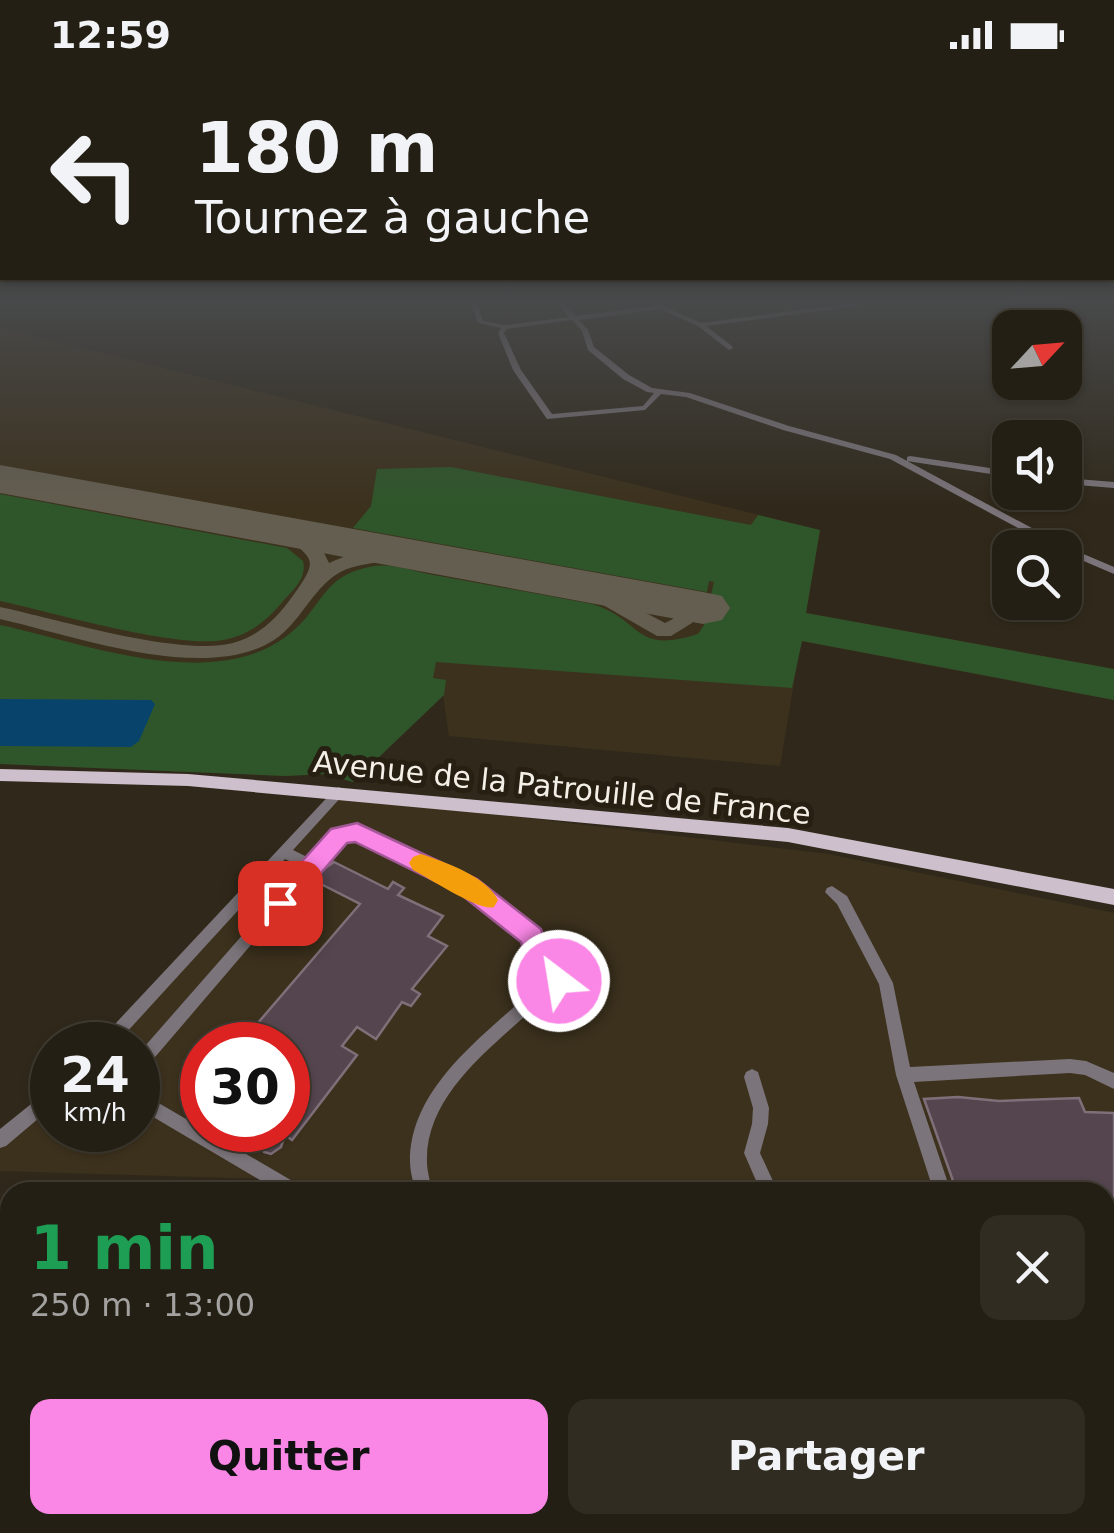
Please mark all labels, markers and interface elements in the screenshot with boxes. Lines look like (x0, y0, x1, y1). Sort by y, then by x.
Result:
text: 12:59 (50, 13, 171, 57)
text: 180 m (195, 107, 438, 189)
icon: left (30, 110, 160, 240)
text: Tournez à gauche (195, 191, 590, 244)
north arrow (992, 310, 1082, 400)
map controls (992, 310, 1082, 620)
button: sound (992, 420, 1082, 510)
button: search (992, 530, 1082, 620)
street label: Avenue de la Patrouille de France (312, 744, 813, 831)
pin (238, 861, 323, 946)
icon: arrive (253, 876, 308, 931)
position arrow (507, 929, 611, 1033)
speed limit sign: 30 (180, 1022, 310, 1152)
text: 24 (60, 1046, 130, 1104)
text: km/h (63, 1098, 127, 1127)
text: 1 min (30, 1213, 218, 1283)
button: close (980, 1215, 1085, 1320)
text: 250 m · 13:00 (30, 1286, 255, 1324)
button: Quitter (30, 1399, 548, 1514)
button: Partager (568, 1399, 1085, 1514)

